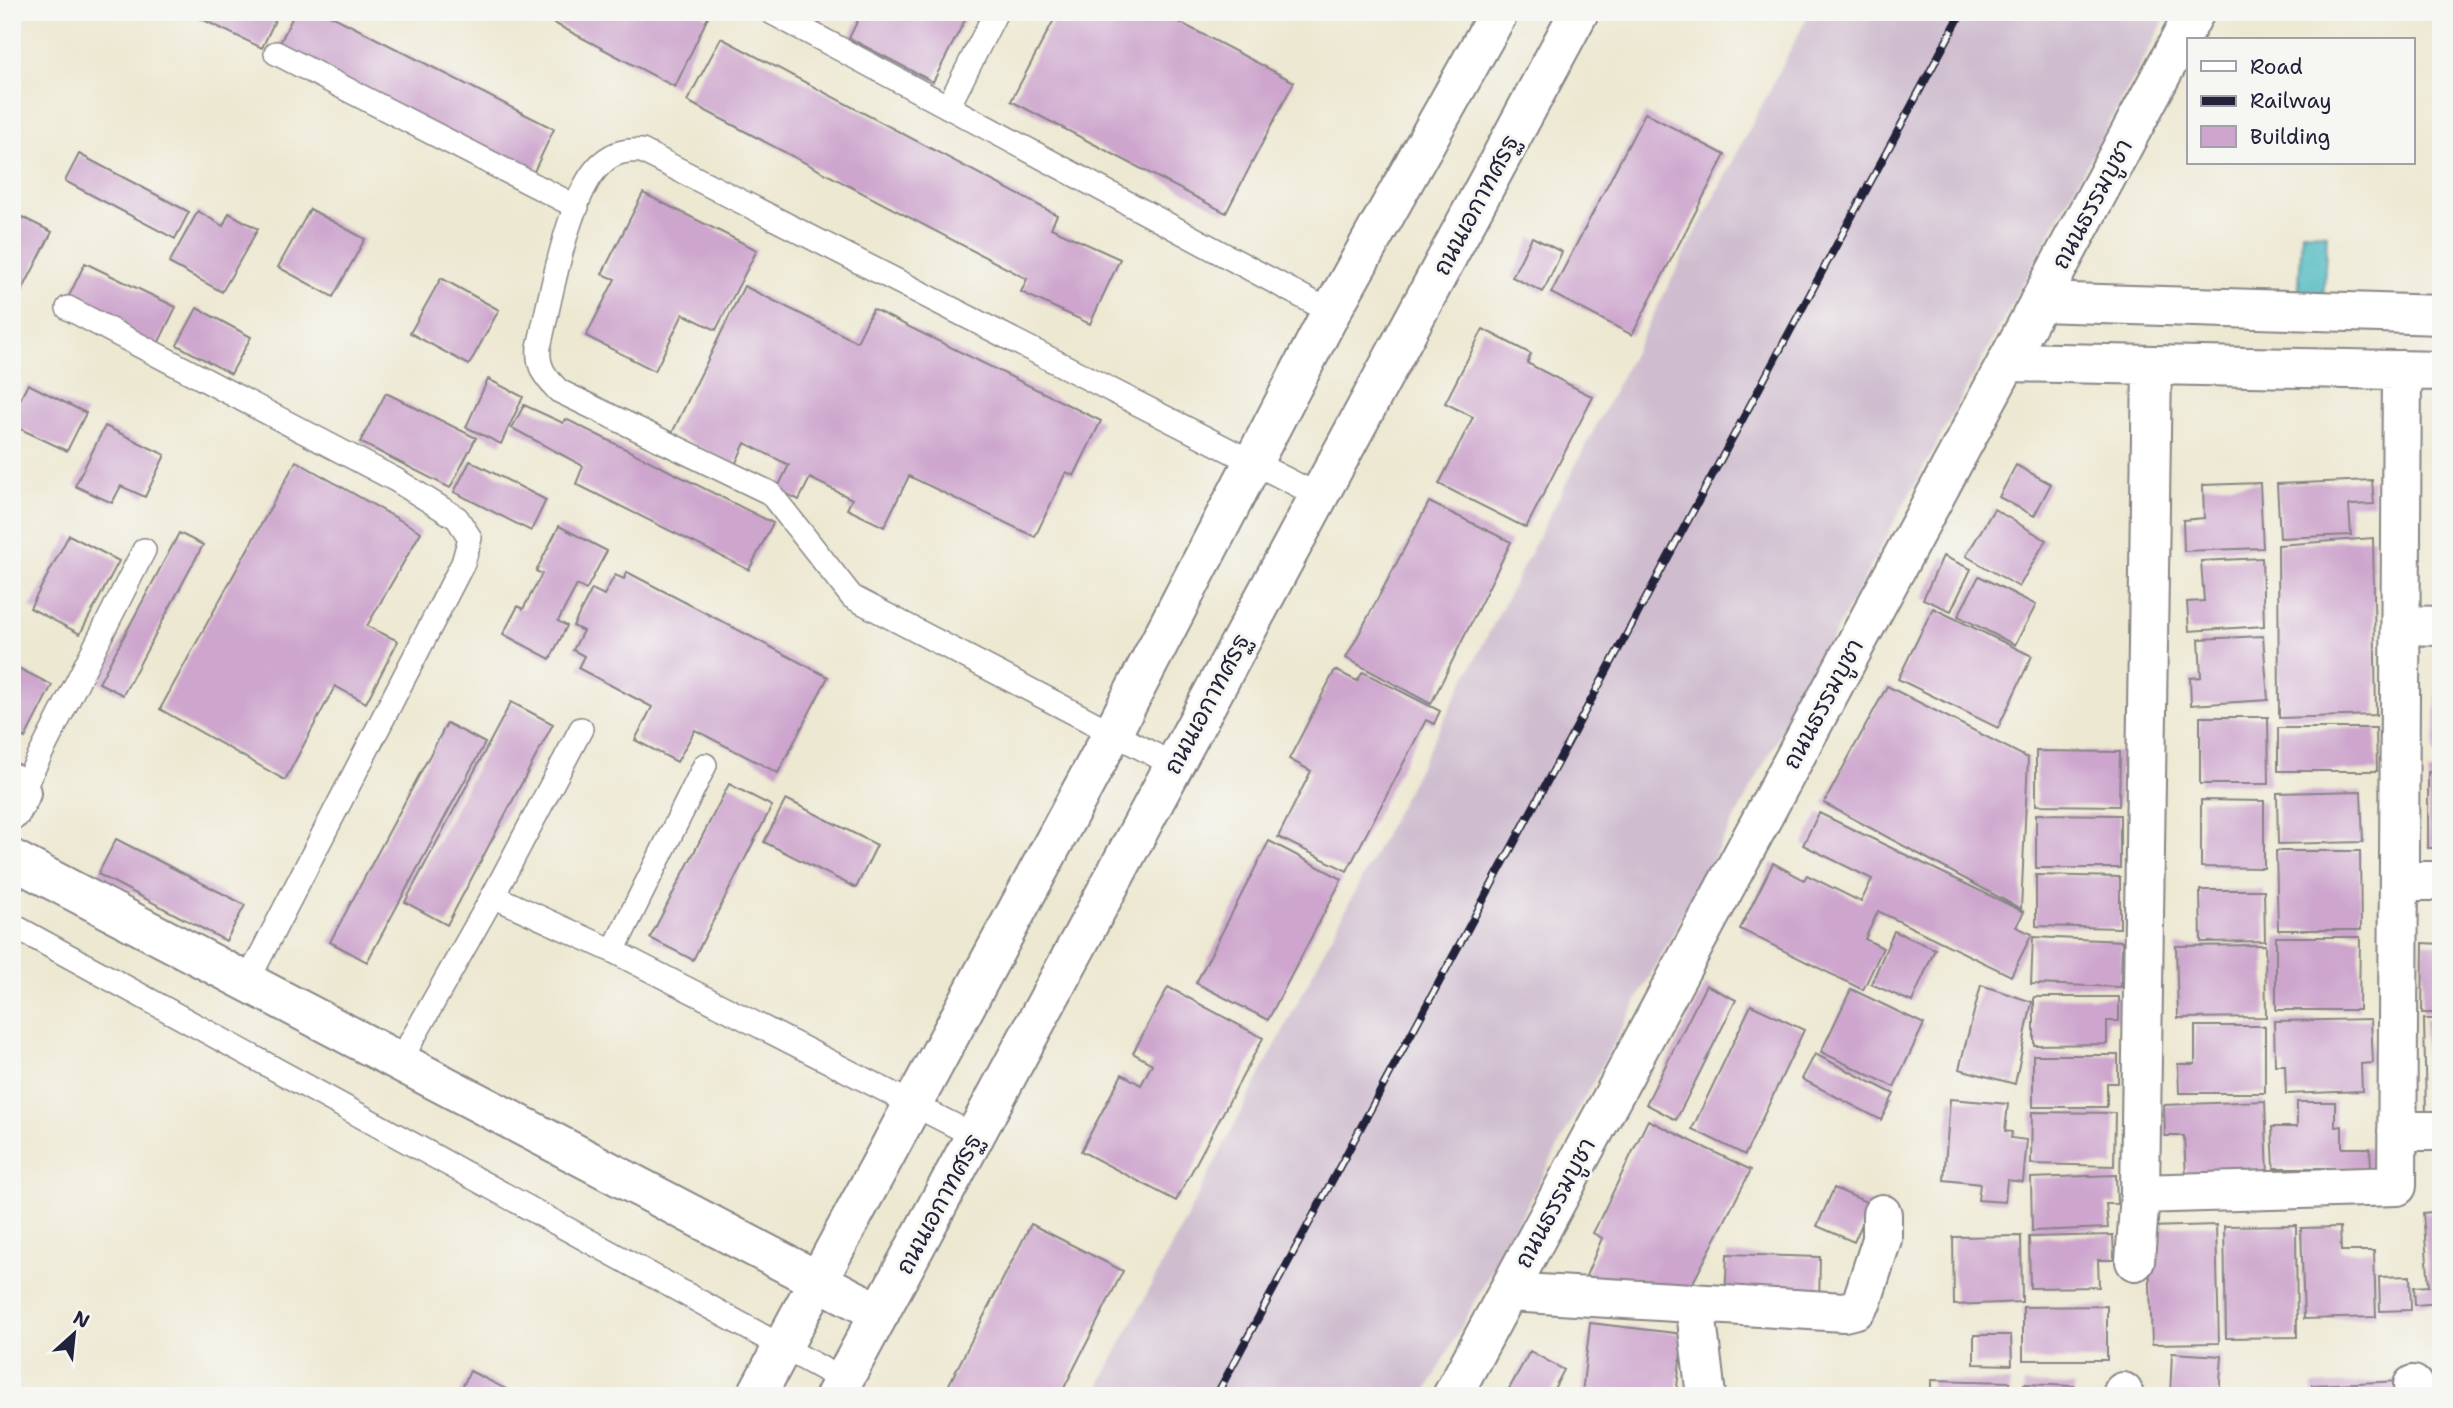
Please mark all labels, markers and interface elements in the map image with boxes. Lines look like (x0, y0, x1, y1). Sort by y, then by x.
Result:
legend (2187, 38, 2414, 164)
text: Road (2250, 53, 2303, 81)
text: Railway (2250, 87, 2332, 115)
text: Building (2250, 123, 2330, 151)
street label: ถนนเอกาทศรฐ (1425, 129, 1527, 281)
street label: ถนนธรรมบูชา (2044, 133, 2142, 276)
street label: ถนนเอกาทศรฐ (1156, 628, 1258, 780)
street label: ถนนธรรมบูชา (1775, 633, 1873, 776)
street label: ถนนเอกาทศรฐ (888, 1128, 990, 1280)
street label: ถนนธรรมบูชา (1507, 1132, 1605, 1275)
north arrow (38, 1300, 108, 1370)
text: N (69, 1305, 94, 1334)

